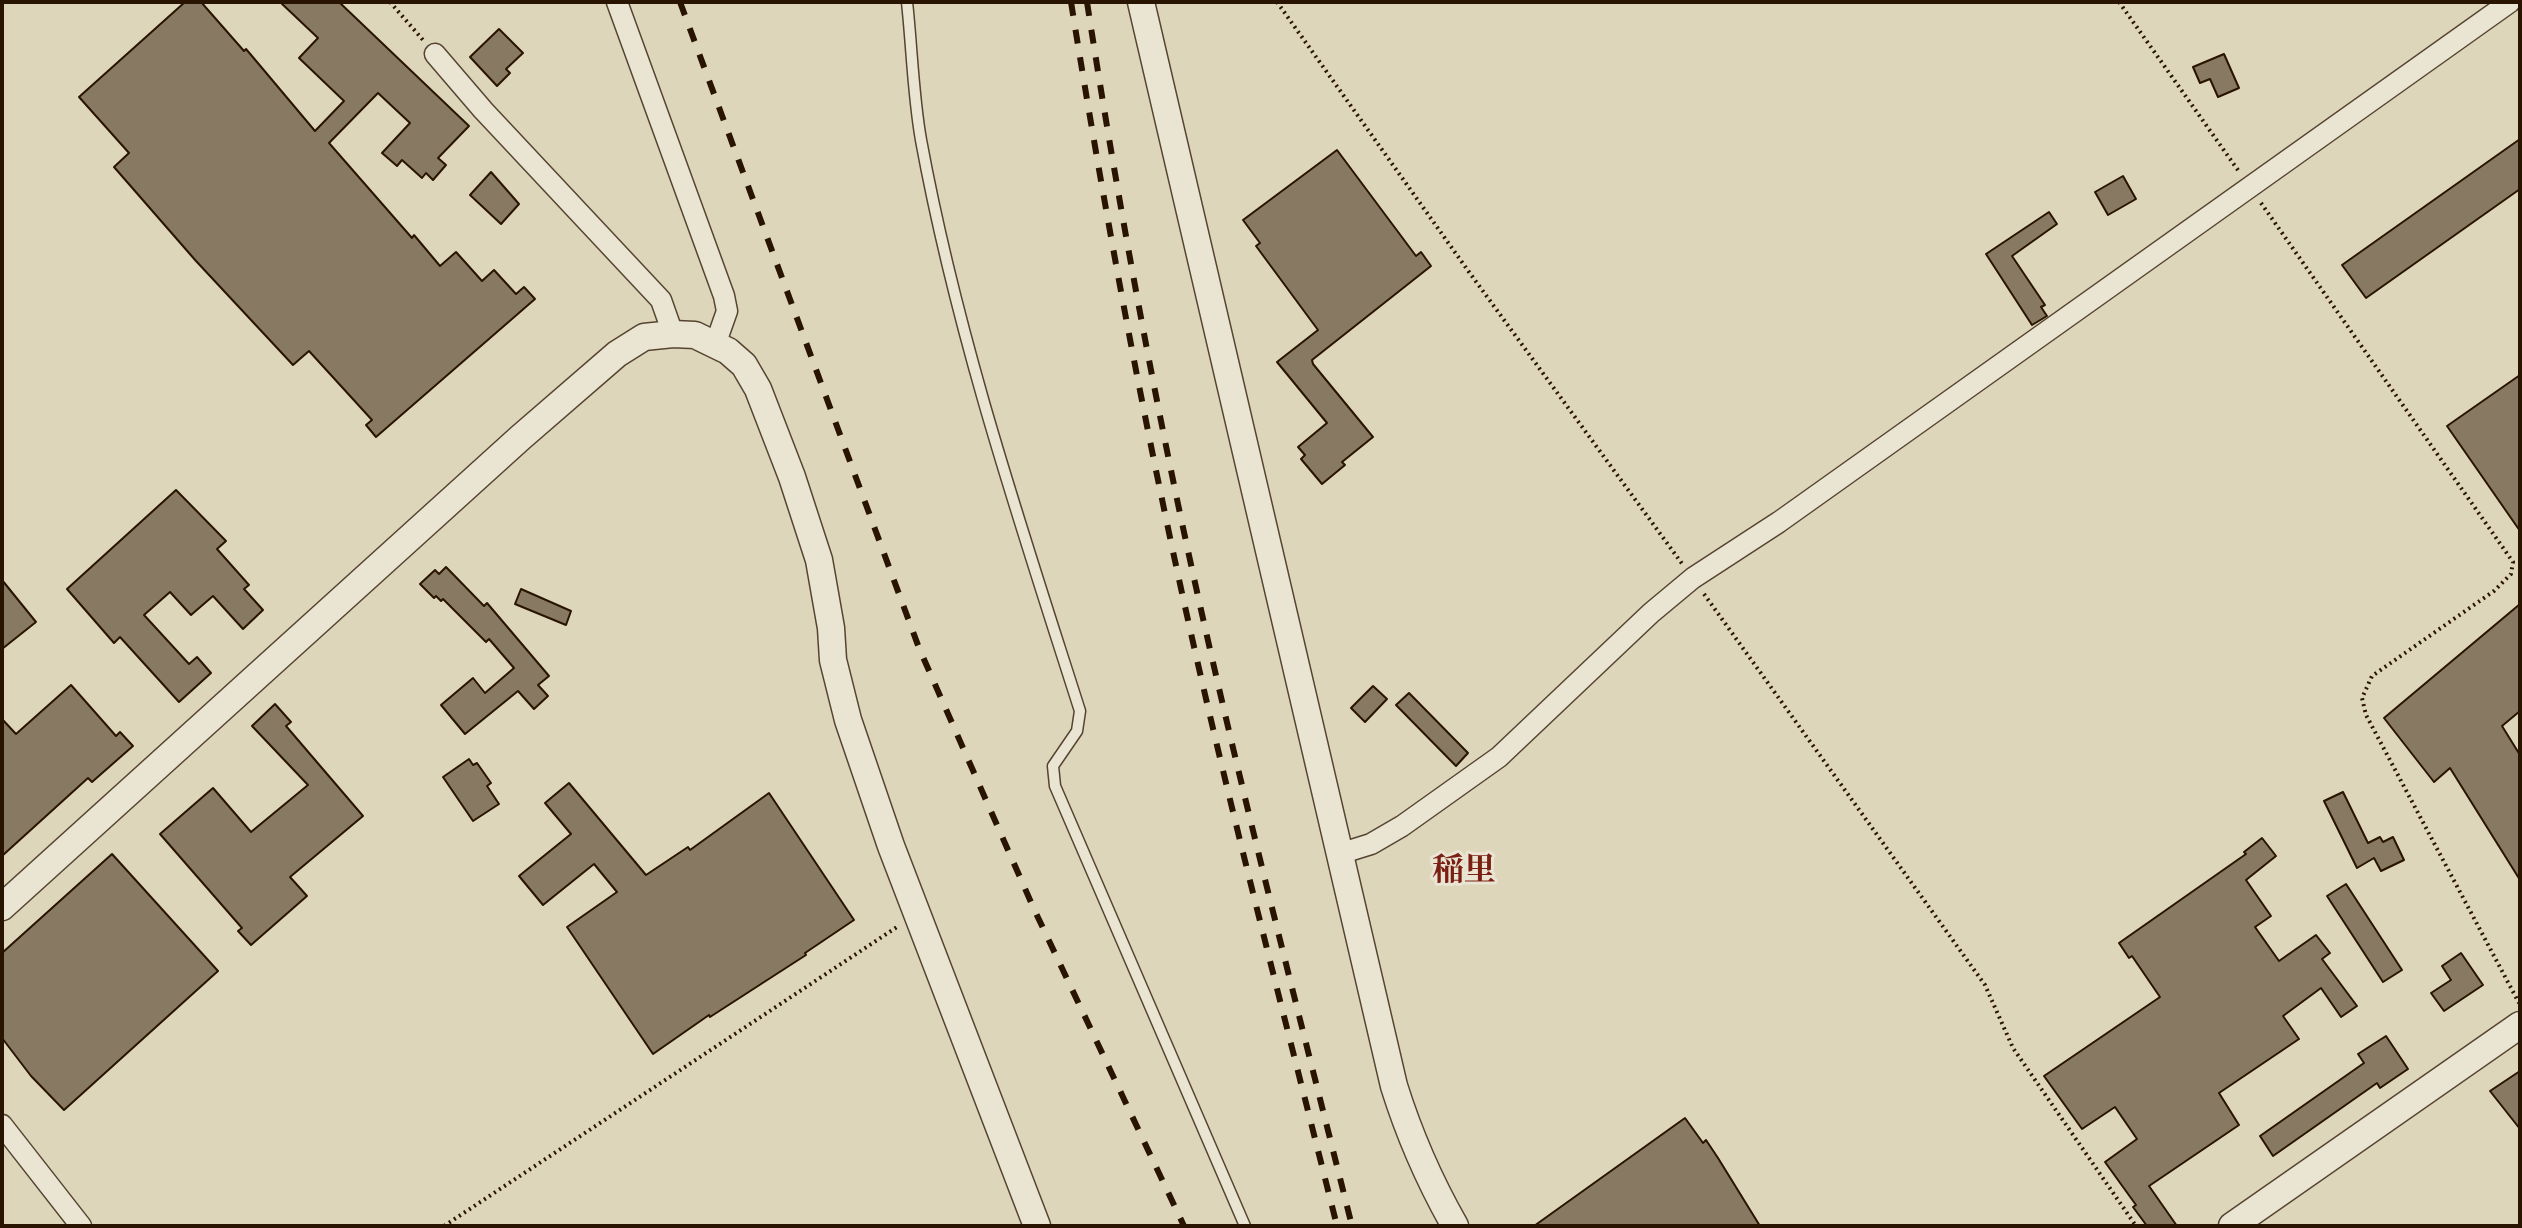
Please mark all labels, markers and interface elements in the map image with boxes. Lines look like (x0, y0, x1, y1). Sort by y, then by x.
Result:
district label: 稲里 (1432, 854, 1496, 892)

